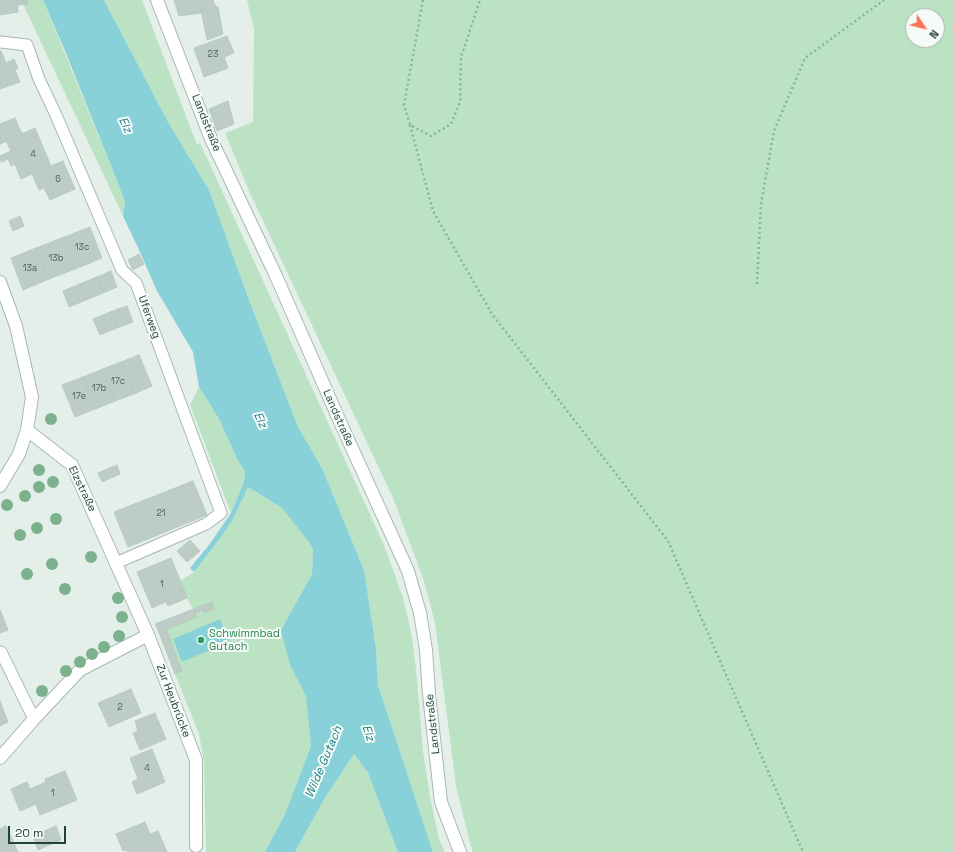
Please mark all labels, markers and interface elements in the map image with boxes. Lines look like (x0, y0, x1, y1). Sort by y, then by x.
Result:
north arrow (905, 8, 945, 48)
text: N (926, 27, 942, 41)
house number: 23 (208, 50, 218, 60)
street label: Landstraße (189, 92, 223, 154)
water label: Elz (115, 115, 135, 135)
house number: 4 (30, 150, 36, 160)
house number: 6 (55, 175, 61, 185)
house number: 13c (75, 243, 89, 253)
house number: 13b (49, 254, 63, 264)
house number: 13a (23, 264, 37, 274)
street label: Uferweg (135, 294, 163, 340)
house number: 17c (111, 377, 125, 387)
house number: 17b (92, 384, 106, 394)
street label: Landstraße (320, 388, 356, 448)
house number: 17e (72, 392, 86, 402)
water label: Elz (250, 410, 270, 430)
street label: Elzstraße (65, 464, 99, 514)
house number: 21 (156, 509, 166, 519)
house number: 1 (160, 580, 164, 590)
place label: Schwimmbad Gutach (209, 627, 280, 653)
marker: Schwimmbad Gutach (196, 635, 206, 645)
street label: Zur Heubrücke (153, 663, 193, 739)
street label: Landstraße (423, 693, 443, 755)
house number: 2 (117, 703, 123, 713)
water label: Elz (359, 723, 377, 743)
water label: Wilde Gutach (302, 724, 346, 800)
house number: 4 (144, 764, 150, 774)
house number: 1 (51, 789, 55, 799)
scale bar (10, 818, 68, 844)
text: 20 m (15, 825, 43, 841)

